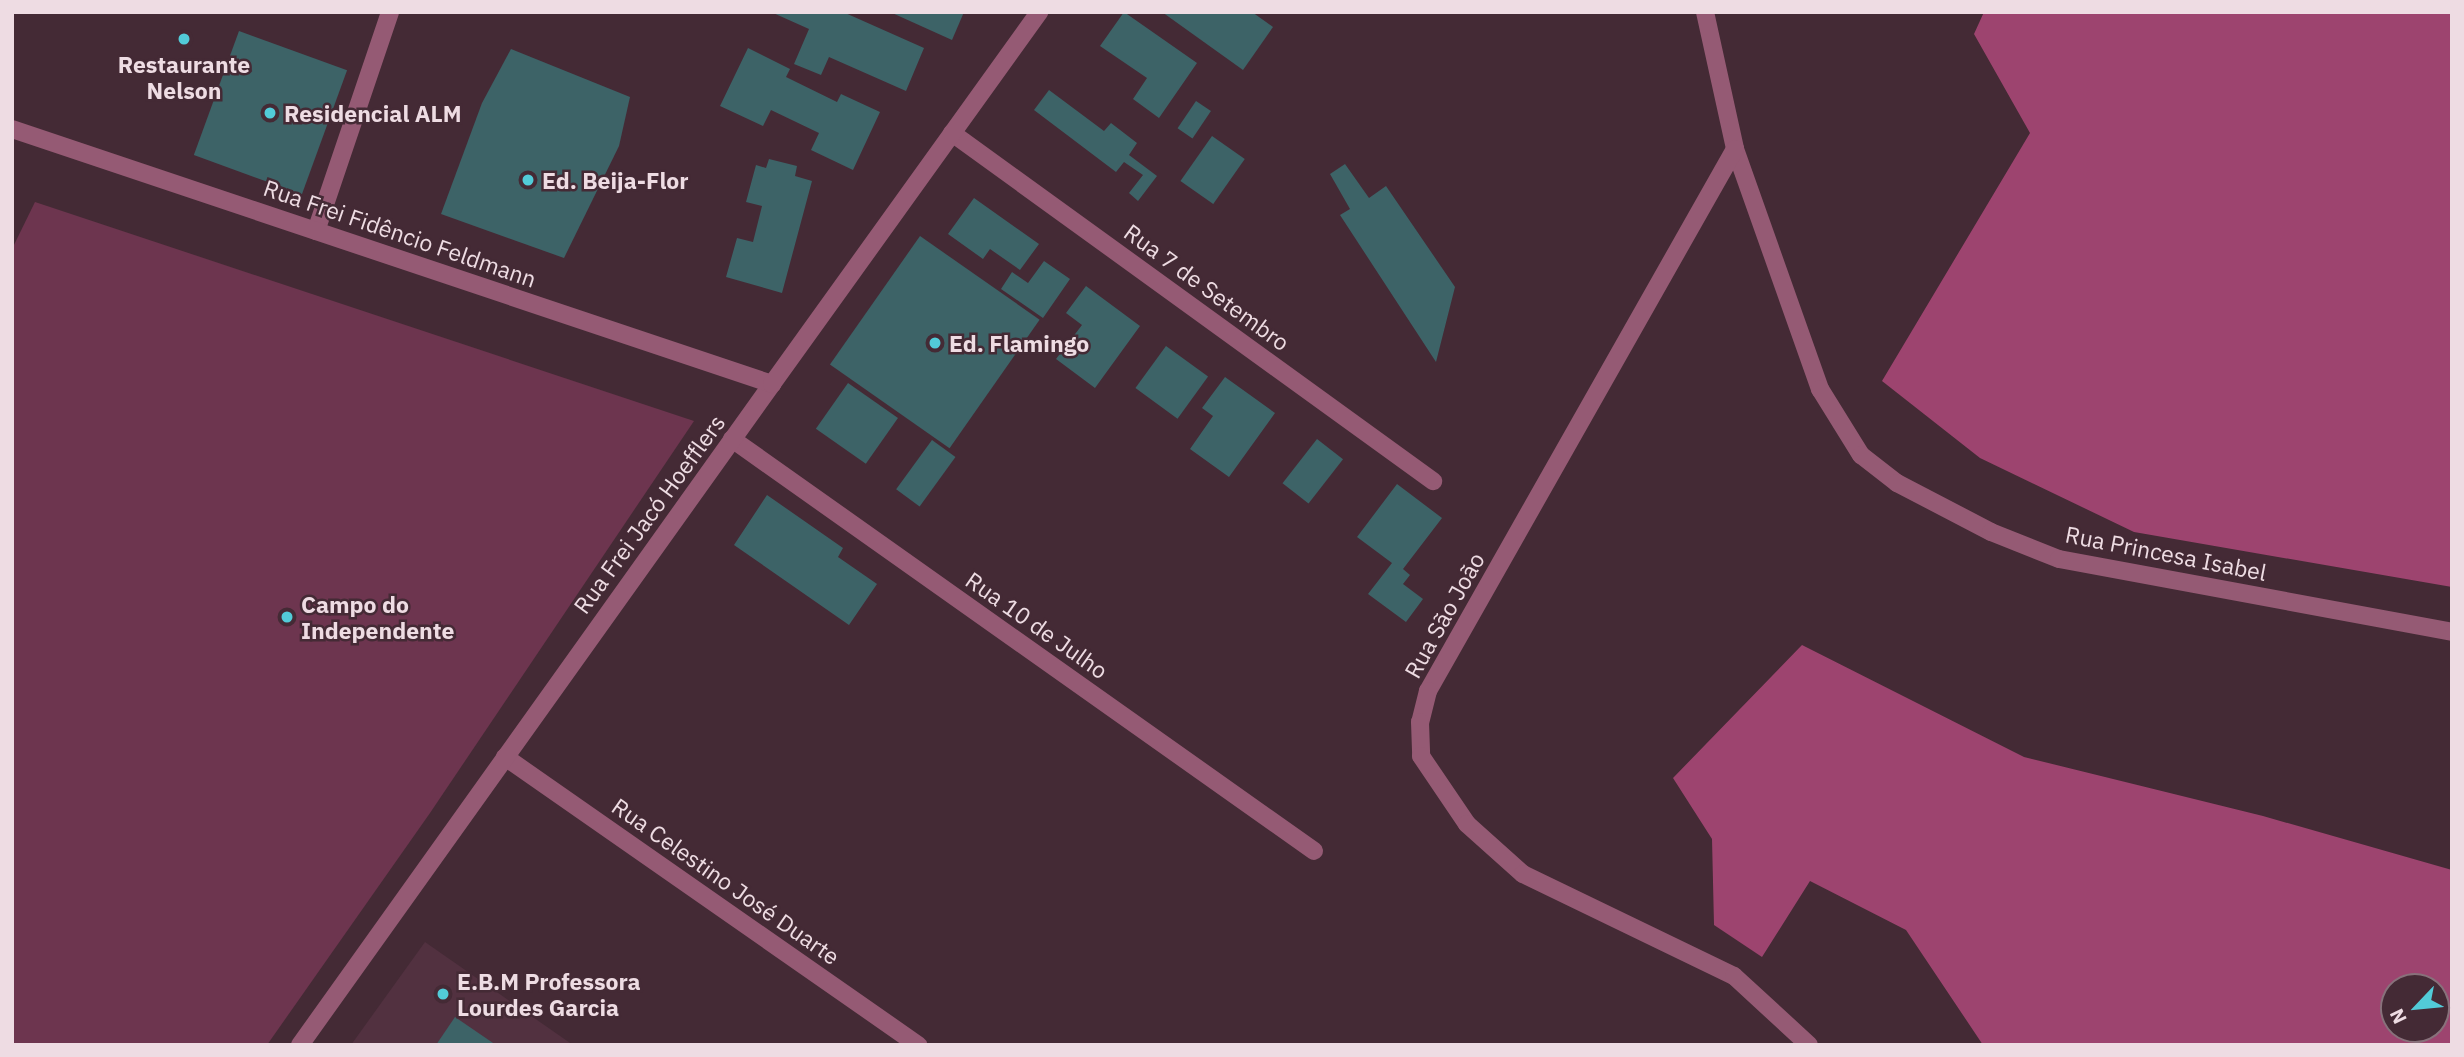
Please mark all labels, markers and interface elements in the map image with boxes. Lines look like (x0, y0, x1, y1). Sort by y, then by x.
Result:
marker: Restaurante Nelson (176, 31, 192, 47)
place label: Restaurante Nelson (118, 50, 250, 104)
place label: Residencial ALM (284, 99, 462, 127)
marker: Residencial ALM (262, 105, 278, 121)
place label: Ed. Beija-Flor (542, 166, 689, 194)
marker: Ed. Beija-Flor (520, 172, 536, 188)
street label: Rua Frei Fidêncio Feldmann (260, 173, 540, 293)
street label: Rua 7 de Setembro (1119, 218, 1295, 356)
place label: Ed. Flamingo (949, 329, 1089, 357)
marker: Ed. Flamingo (927, 335, 943, 351)
street label: Rua Frei Jacó Hoefflers (568, 409, 730, 619)
street label: Rua Princesa Isabel (2063, 520, 2269, 586)
street label: Rua São João (1398, 547, 1490, 683)
street label: Rua 10 de Julho (961, 566, 1113, 684)
place label: Campo do Independente (301, 590, 454, 644)
marker: Campo do Independente (279, 609, 295, 625)
street label: Rua Celestino José Duarte (607, 792, 845, 970)
place label: E.B.M Professora Lourdes Garcia (457, 967, 641, 1021)
north arrow (2380, 973, 2450, 1043)
marker: E.B.M Professora Lourdes Garcia (435, 986, 451, 1002)
text: N (2384, 1005, 2412, 1028)

